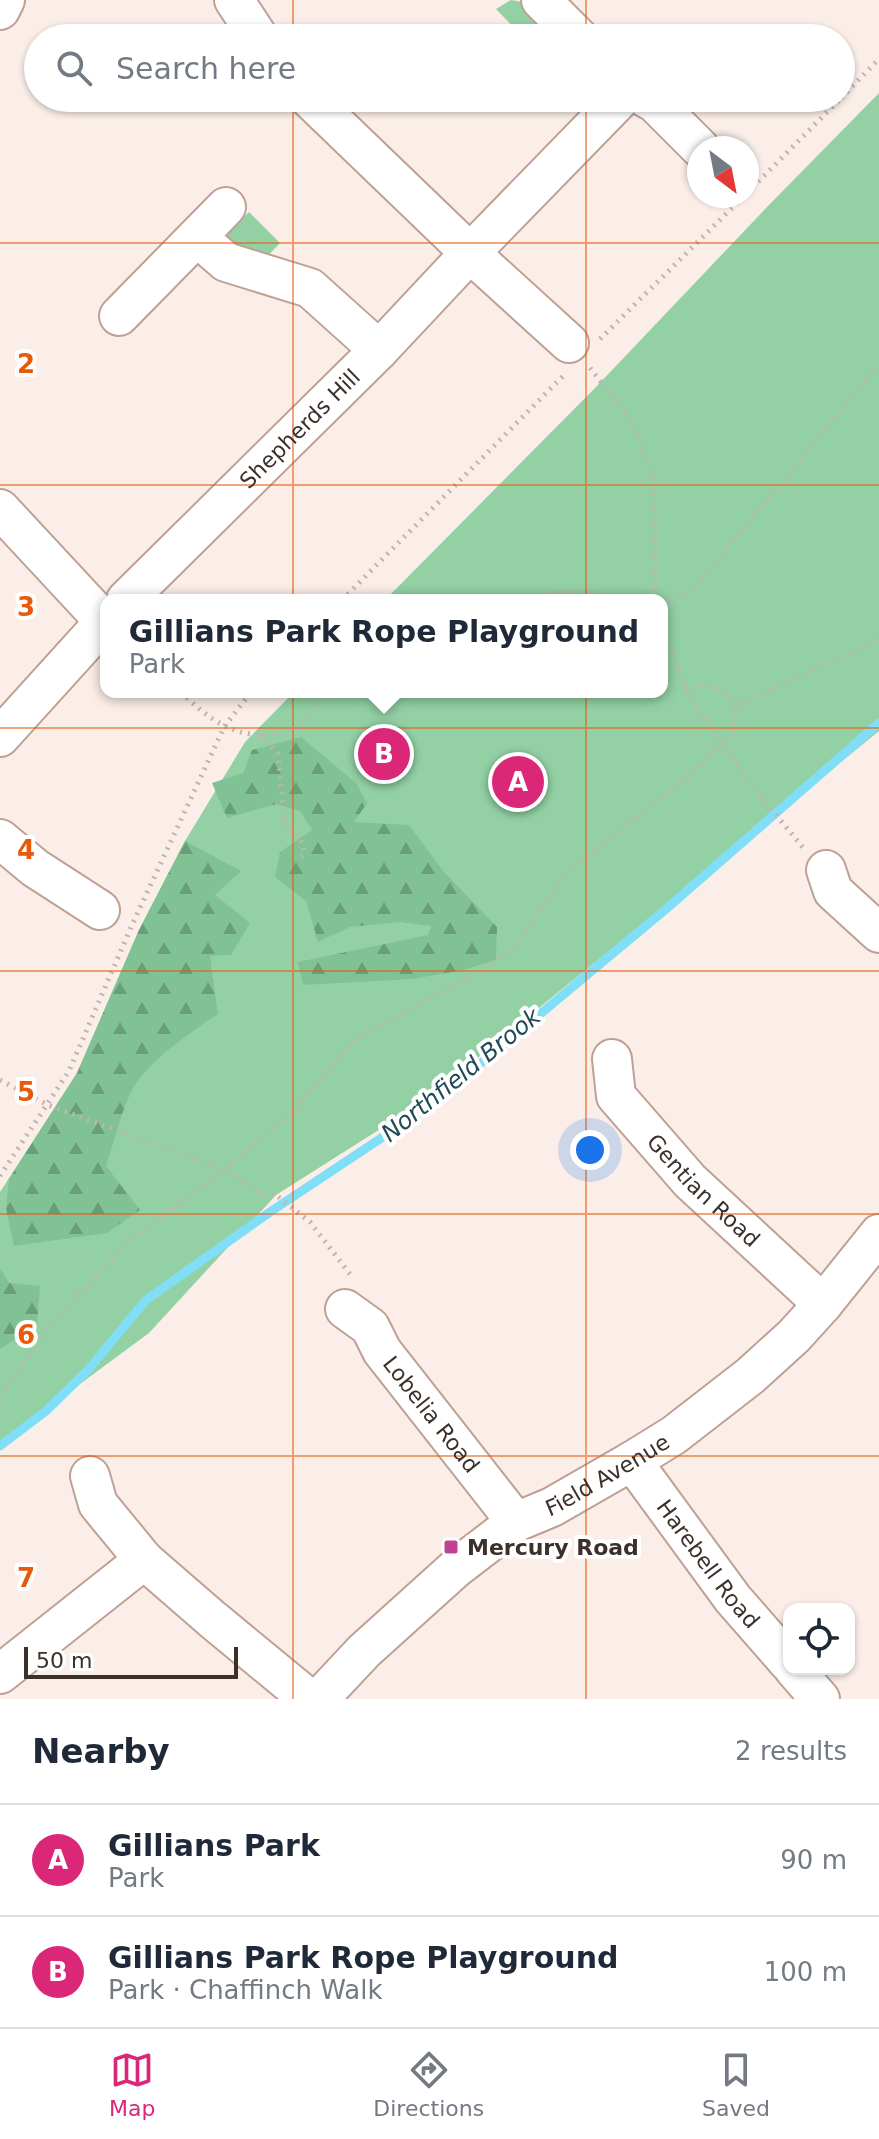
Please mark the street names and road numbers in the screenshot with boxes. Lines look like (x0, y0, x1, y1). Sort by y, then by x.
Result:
street label: Shepherds Hill (235, 364, 365, 494)
street label: Gentian Road (642, 1129, 765, 1252)
street label: Lobelia Road (378, 1351, 484, 1478)
street label: Field Avenue (542, 1429, 674, 1521)
street label: Harebell Road (652, 1495, 764, 1633)

